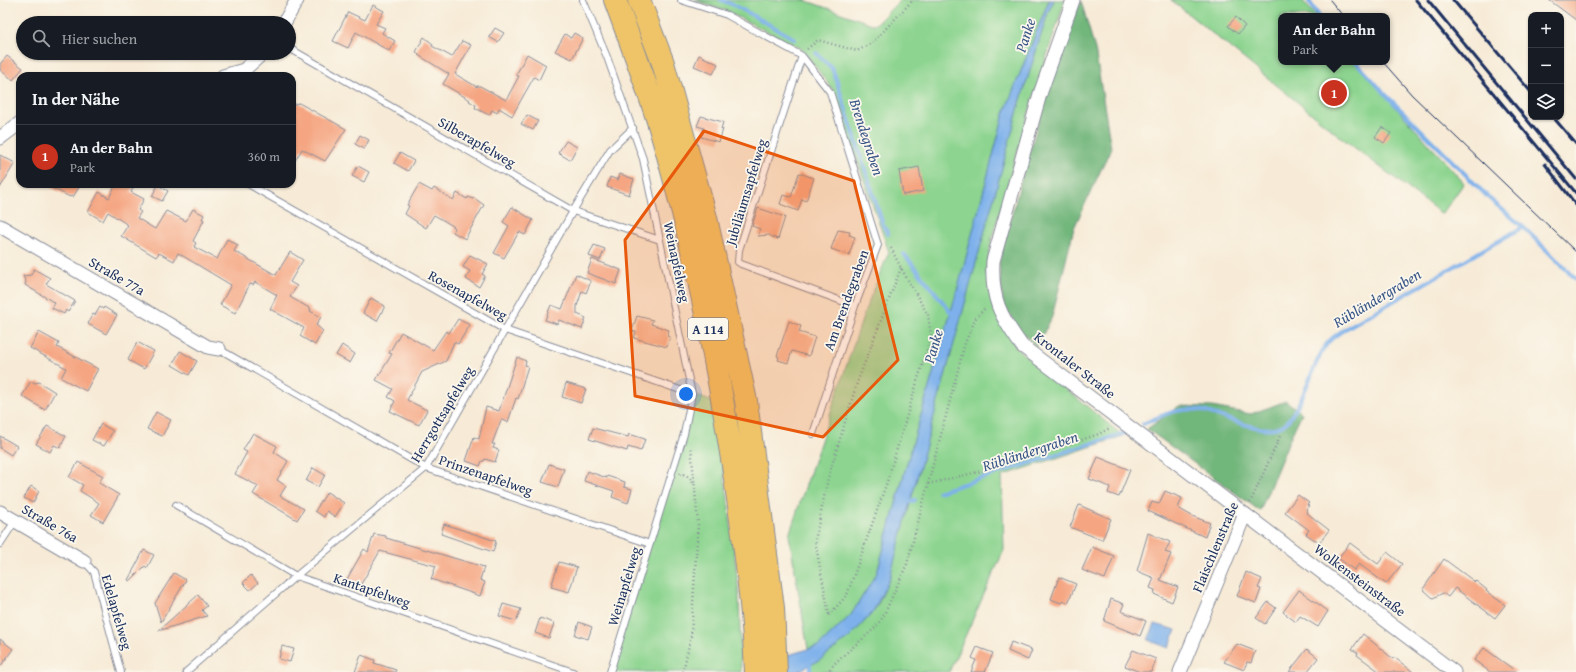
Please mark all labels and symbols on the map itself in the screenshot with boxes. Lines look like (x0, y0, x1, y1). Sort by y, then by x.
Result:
water label: Panke (1009, 15, 1040, 56)
pin: 1 (1321, 78, 1347, 108)
water label: Brendegraben (844, 95, 889, 178)
street label: Silberapfelweg (435, 112, 519, 172)
street label: Jubiläumsapfelweg (720, 136, 772, 250)
street label: Weinapfelweg (659, 220, 695, 304)
street label: Am Brendegraben (818, 247, 874, 353)
street label: Straße 77a (85, 252, 149, 300)
water label: Rübländergraben (1328, 263, 1425, 333)
street label: Rosenapfelweg (425, 265, 511, 325)
road number: A 114 (688, 318, 728, 340)
water label: Panke (918, 326, 948, 366)
street label: Krontaler Straße (1030, 327, 1120, 403)
street label: Herrgottsapfelweg (405, 362, 479, 466)
your location (676, 384, 696, 404)
water label: Rübländergraben (979, 426, 1081, 477)
street label: Prinzenapfelweg (436, 450, 536, 500)
street label: Flaischlenstraße (1187, 498, 1243, 595)
street label: Straße 76a (18, 499, 82, 547)
street label: Wolkensteinstraße (1310, 539, 1410, 621)
street label: Weinapfelweg (602, 544, 646, 628)
street label: Kantapfelweg (331, 568, 413, 612)
street label: Edelapfelweg (97, 572, 137, 652)

